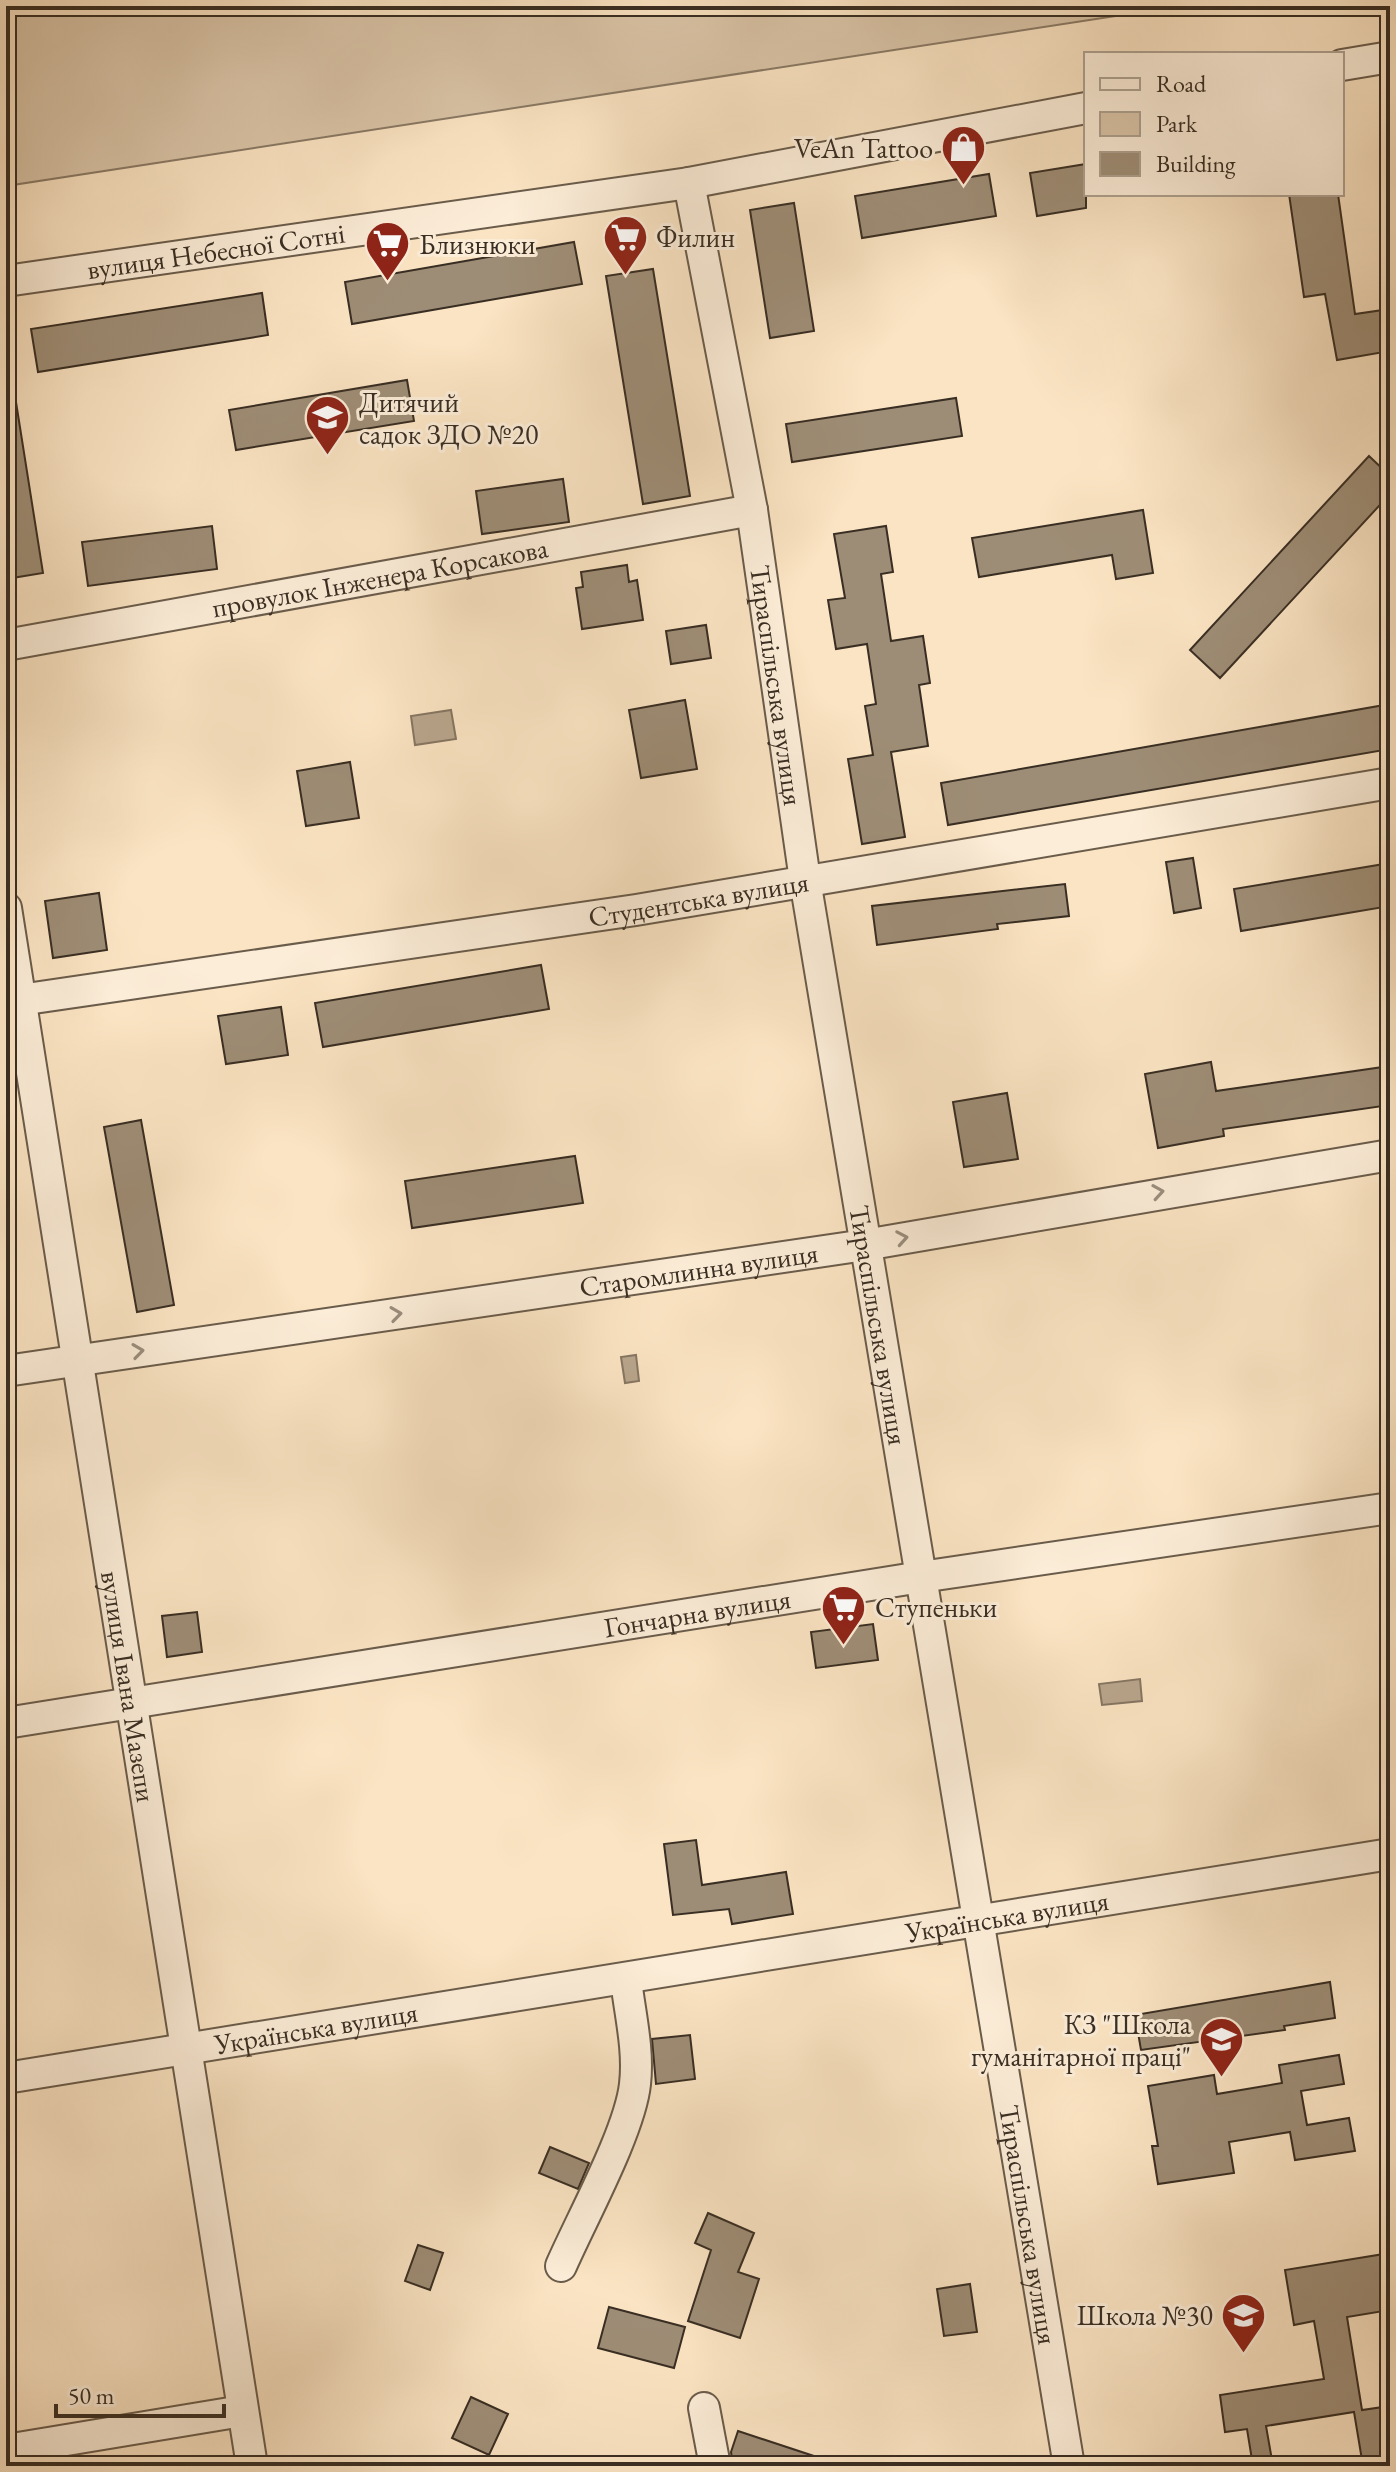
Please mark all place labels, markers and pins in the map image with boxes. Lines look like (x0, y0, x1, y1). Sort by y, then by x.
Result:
shop icon: VeAn Tattoo (940, 124, 988, 187)
place label: VeAn Tattoo (794, 130, 933, 166)
supermarket icon: Филин (601, 213, 649, 276)
place label: Филин (656, 219, 735, 255)
supermarket icon: Близнюки (364, 220, 412, 283)
place label: Близнюки (419, 226, 536, 262)
place label: Дитячий садок ЗДО №20 (359, 384, 538, 452)
school or university icon: Дитячий садок ЗДО №20 (304, 394, 352, 457)
supermarket icon: Ступеньки (820, 1583, 868, 1646)
place label: Ступеньки (875, 1589, 997, 1625)
place label: КЗ "Школа гуманітарної праці" (971, 2006, 1192, 2074)
school or university icon: КЗ "Школа гуманітарної праці" (1198, 2016, 1246, 2079)
school or university icon: Школа №30 (1220, 2291, 1268, 2354)
place label: Школа №30 (1077, 2297, 1213, 2333)

